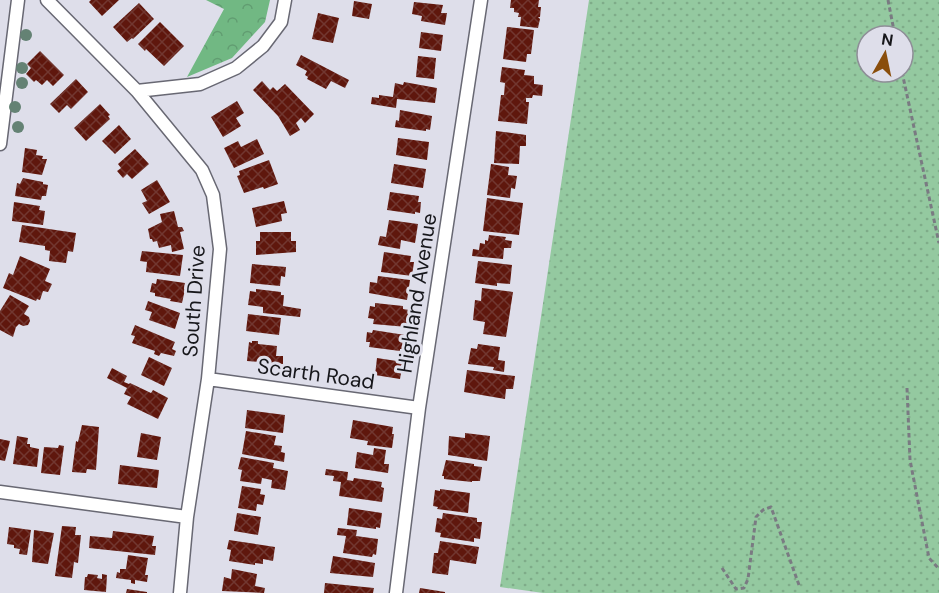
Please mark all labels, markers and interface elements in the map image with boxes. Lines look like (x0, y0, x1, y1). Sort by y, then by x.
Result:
north arrow (855, 24, 915, 84)
text: N (880, 28, 895, 51)
street label: Highland Avenue (391, 211, 443, 375)
street label: South Drive (176, 244, 212, 358)
street label: Scarth Road (256, 352, 376, 396)

